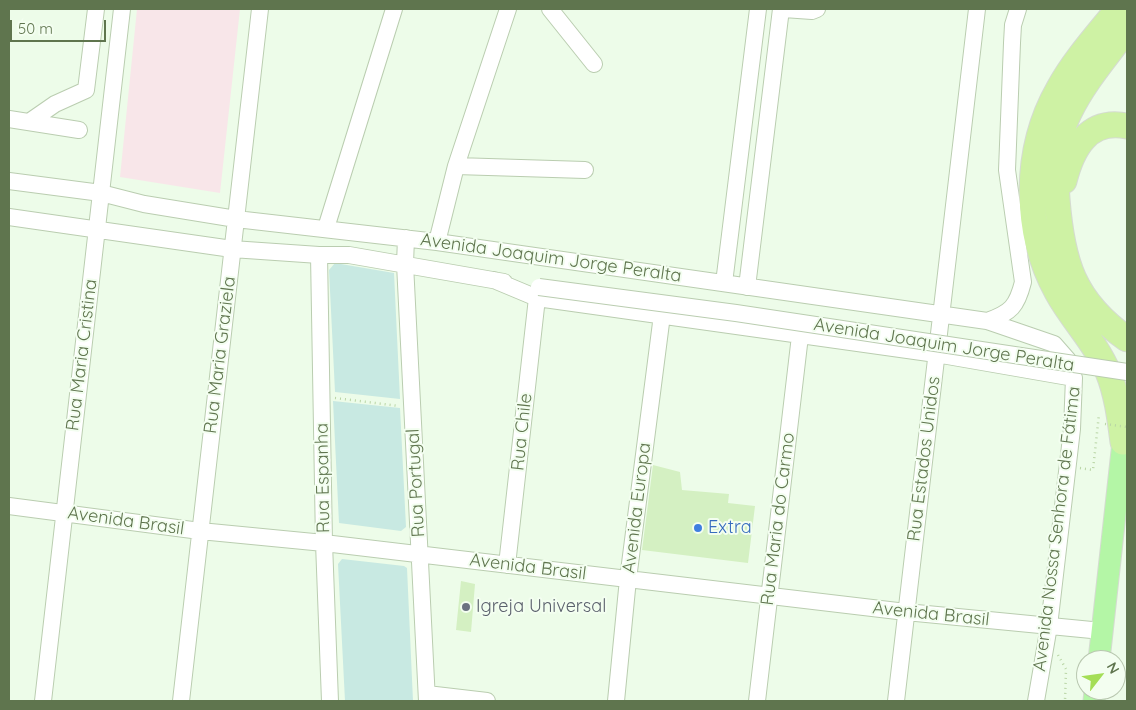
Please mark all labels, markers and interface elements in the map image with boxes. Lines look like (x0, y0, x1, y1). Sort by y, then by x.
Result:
scale bar (12, 10, 109, 42)
text: 50 m (18, 19, 53, 38)
street label: Avenida Joaquim Jorge Peralta (419, 229, 683, 287)
street label: Rua Maria Graziela (200, 275, 240, 435)
street label: Rua Maria Cristina (62, 278, 102, 432)
street label: Avenida Joaquim Jorge Peralta (812, 314, 1076, 376)
street label: Rua Estados Unidos (903, 375, 945, 543)
street label: Avenida Nossa Senhora de Fátima (1029, 385, 1085, 673)
street label: Rua Chile (507, 392, 537, 472)
street label: Rua Espanha (311, 423, 335, 533)
street label: Rua Portugal (402, 428, 430, 538)
street label: Rua Maria do Carmo (757, 431, 799, 607)
street label: Avenida Europa (618, 442, 656, 574)
street label: Avenida Brasil (66, 502, 186, 540)
place label: Extra (708, 517, 752, 539)
marker: Extra (692, 522, 704, 534)
street label: Avenida Brasil (468, 549, 588, 585)
place label: Igreja Universal (476, 596, 606, 618)
street label: Avenida Brasil (871, 597, 991, 631)
marker: Igreja Universal (460, 601, 472, 613)
north arrow (1076, 650, 1126, 700)
text: N (1103, 659, 1123, 677)

